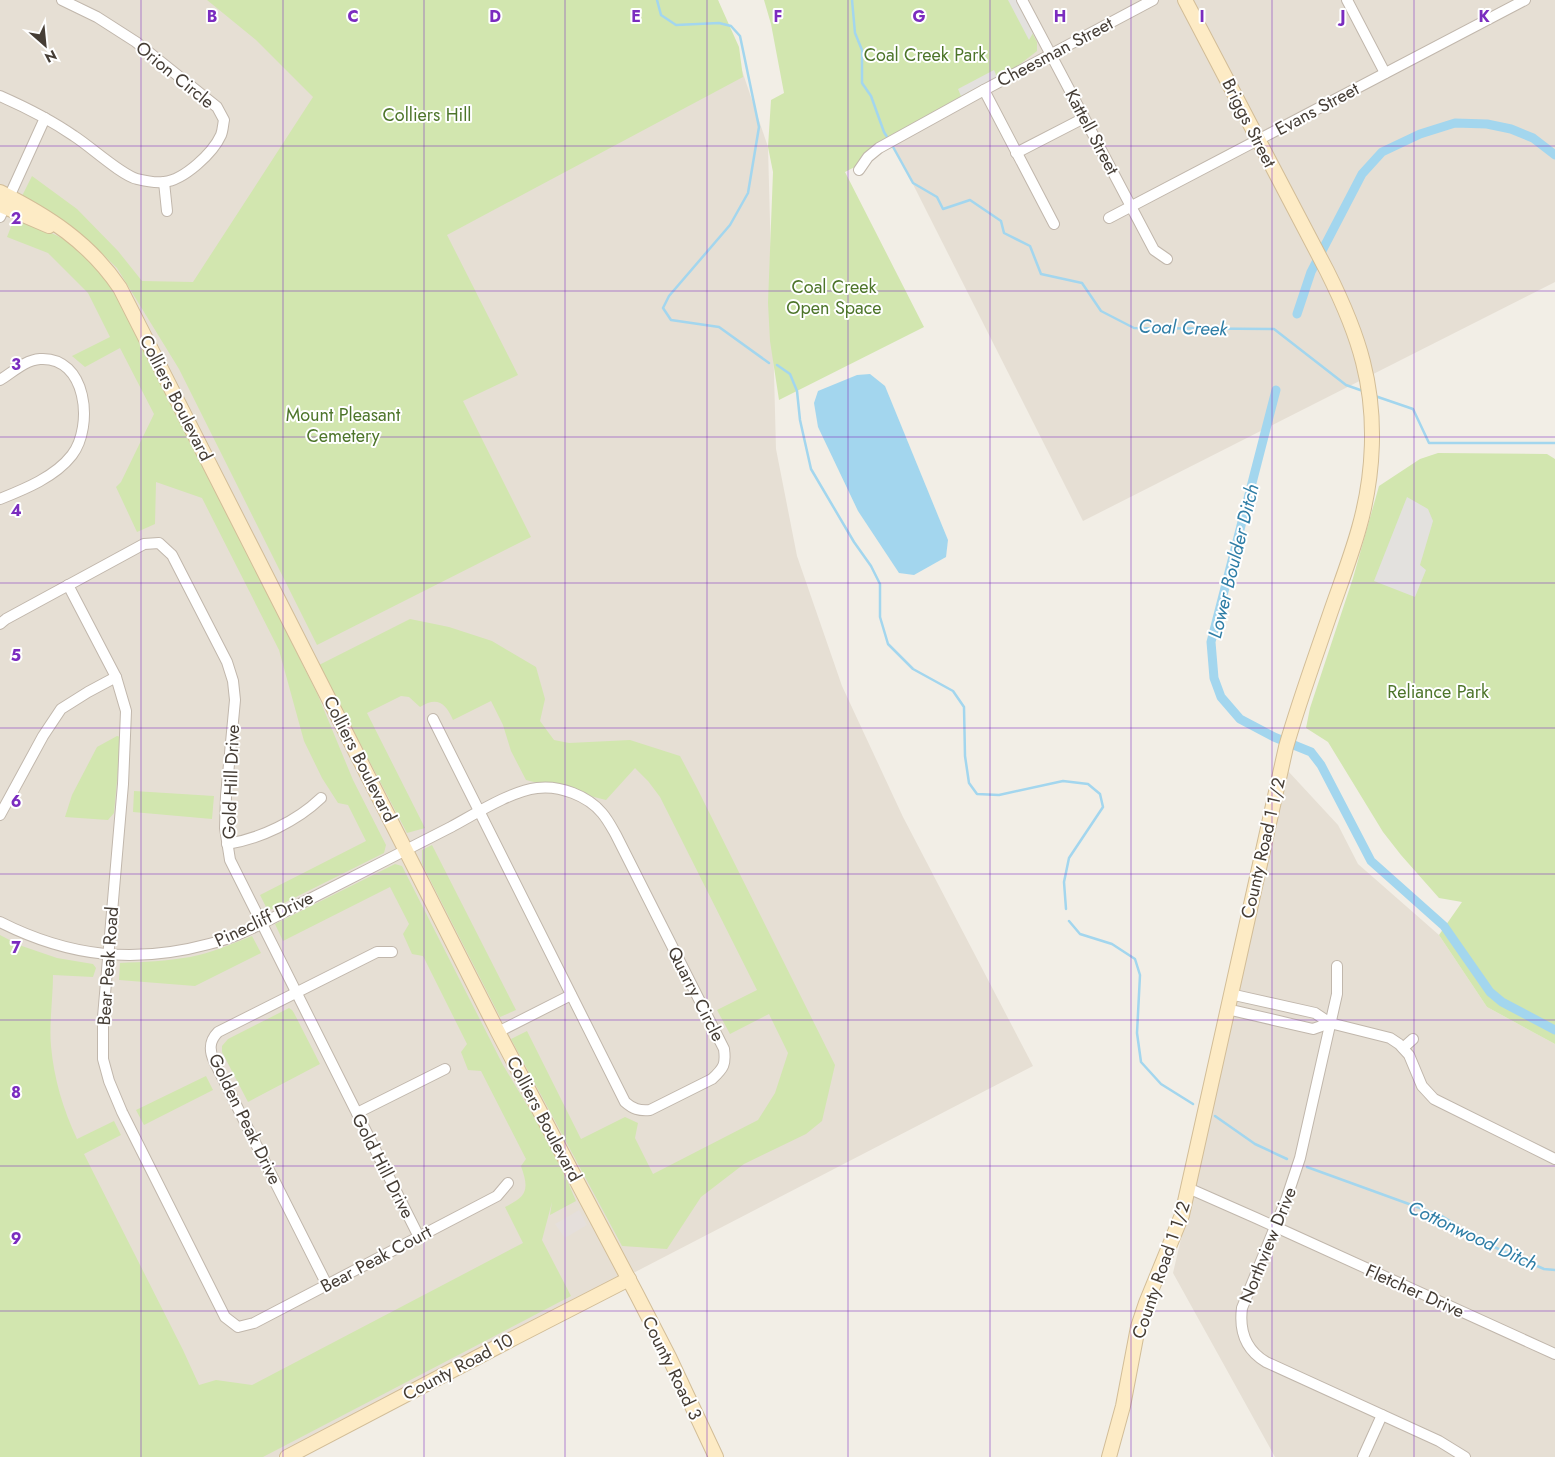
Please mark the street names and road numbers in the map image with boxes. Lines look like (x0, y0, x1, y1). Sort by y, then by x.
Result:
street label: Cheesman Street (992, 10, 1118, 94)
street label: Orion Circle (130, 35, 220, 115)
street label: Briggs Street (1215, 74, 1283, 173)
street label: Evans Street (1270, 76, 1364, 142)
street label: Kattell Street (1059, 85, 1126, 180)
street label: Colliers Boulevard (133, 330, 219, 466)
street label: Colliers Boulevard (317, 691, 403, 827)
street label: Gold Hill Drive (216, 724, 246, 840)
street label: County Road 1 1/2 (1234, 775, 1292, 921)
street label: Pinecliff Drive (210, 885, 318, 953)
street label: Bear Peak Road (91, 906, 125, 1026)
street label: Quarry Circle (661, 942, 731, 1046)
street label: Golden Peak Drive (202, 1049, 288, 1189)
street label: Colliers Boulevard (500, 1052, 588, 1186)
street label: Gold Hill Drive (345, 1109, 421, 1223)
street label: Northview Drive (1233, 1183, 1303, 1307)
street label: County Road 1 1/2 (1125, 1198, 1197, 1342)
street label: Bear Peak Court (316, 1219, 437, 1299)
street label: Fletcher Drive (1361, 1258, 1469, 1324)
street label: County Road 3 (636, 1312, 708, 1425)
street label: County Road 10 (398, 1327, 518, 1407)

